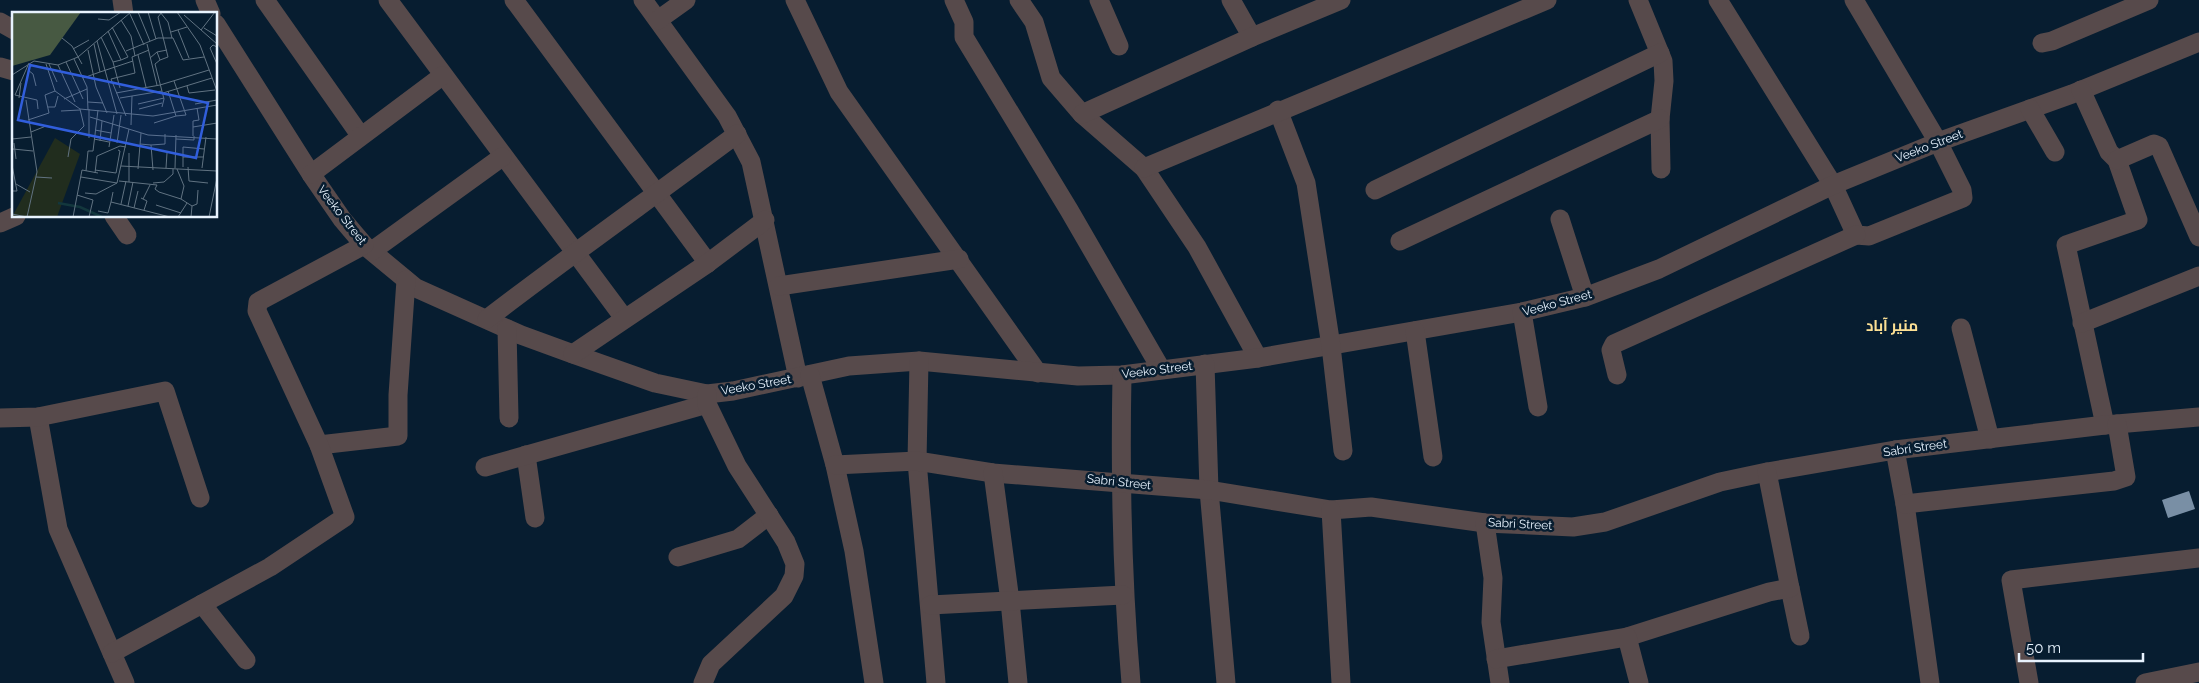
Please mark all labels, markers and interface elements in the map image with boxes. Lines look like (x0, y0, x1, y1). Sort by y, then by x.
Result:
inset map (12, 12, 218, 218)
street label: Veeko Street (1893, 127, 1965, 165)
street label: Veeko Street (315, 183, 369, 247)
street label: Veeko Street (1521, 287, 1593, 319)
district label: منیر آباد (1866, 317, 1918, 335)
street label: Veeko Street (1121, 359, 1193, 381)
street label: Veeko Street (720, 372, 792, 398)
street label: Sabri Street (1882, 437, 1948, 459)
street label: Sabri Street (1086, 472, 1152, 492)
street label: Sabri Street (1487, 515, 1553, 533)
scale bar (2019, 630, 2143, 662)
text: 50 m (2026, 639, 2061, 657)

